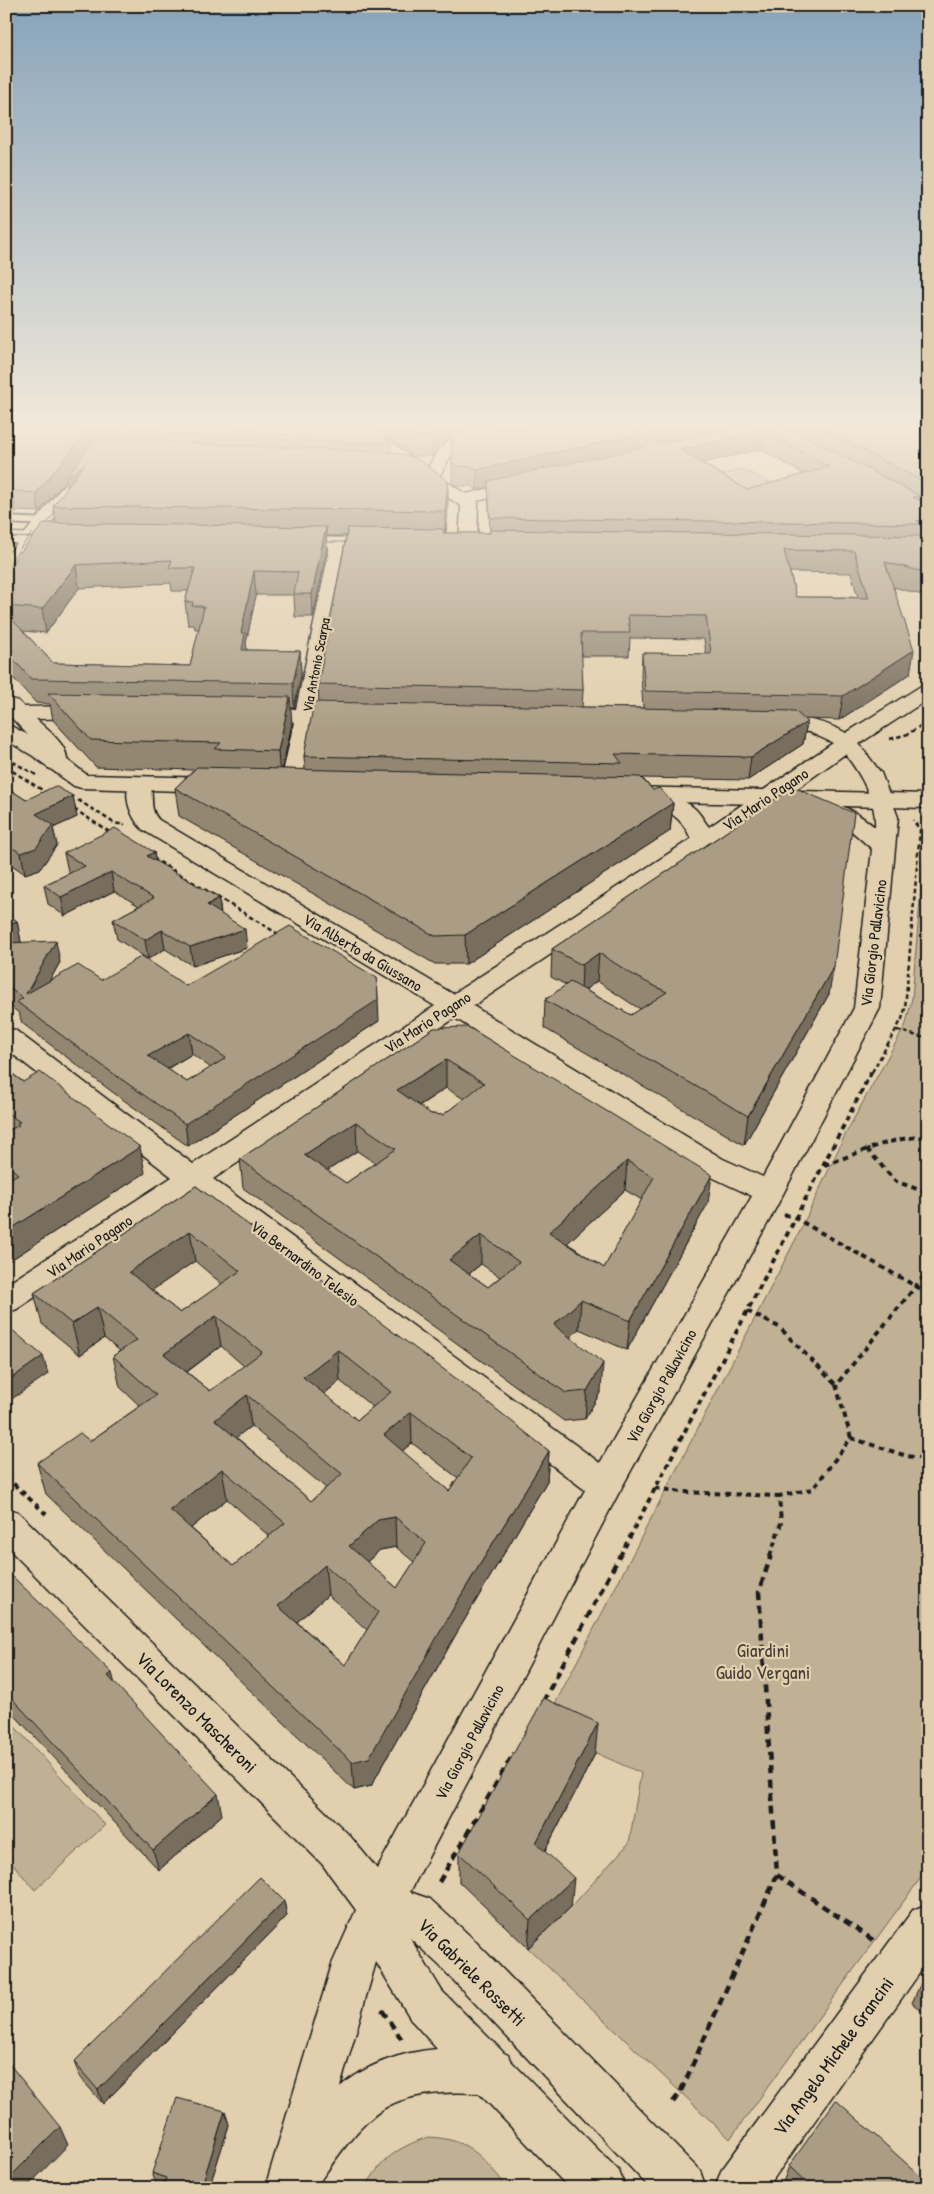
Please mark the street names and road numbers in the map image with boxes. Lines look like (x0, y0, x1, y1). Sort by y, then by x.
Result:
street label: Via Antonio Scarpa (297, 616, 335, 714)
street label: Via Mario Pagano (718, 762, 813, 836)
street label: Via Giorgio Pallavicino (854, 878, 892, 1008)
street label: Via Alberto da Giussano (299, 908, 427, 997)
street label: Via Mario Pagano (379, 985, 475, 1058)
street label: Via Mario Pagano (42, 1209, 137, 1283)
street label: Via Bernardino Telesio (246, 1215, 364, 1311)
street label: Via Giorgio Pallavicino (620, 1324, 702, 1447)
street label: Via Lorenzo Mascheroni (131, 1646, 263, 1778)
street label: Via Giorgio Pallavicino (429, 1680, 509, 1804)
street label: Via Gabriele Rossetti (412, 1912, 532, 2032)
street label: Via Angelo Michele Grancini (767, 1971, 899, 2141)

